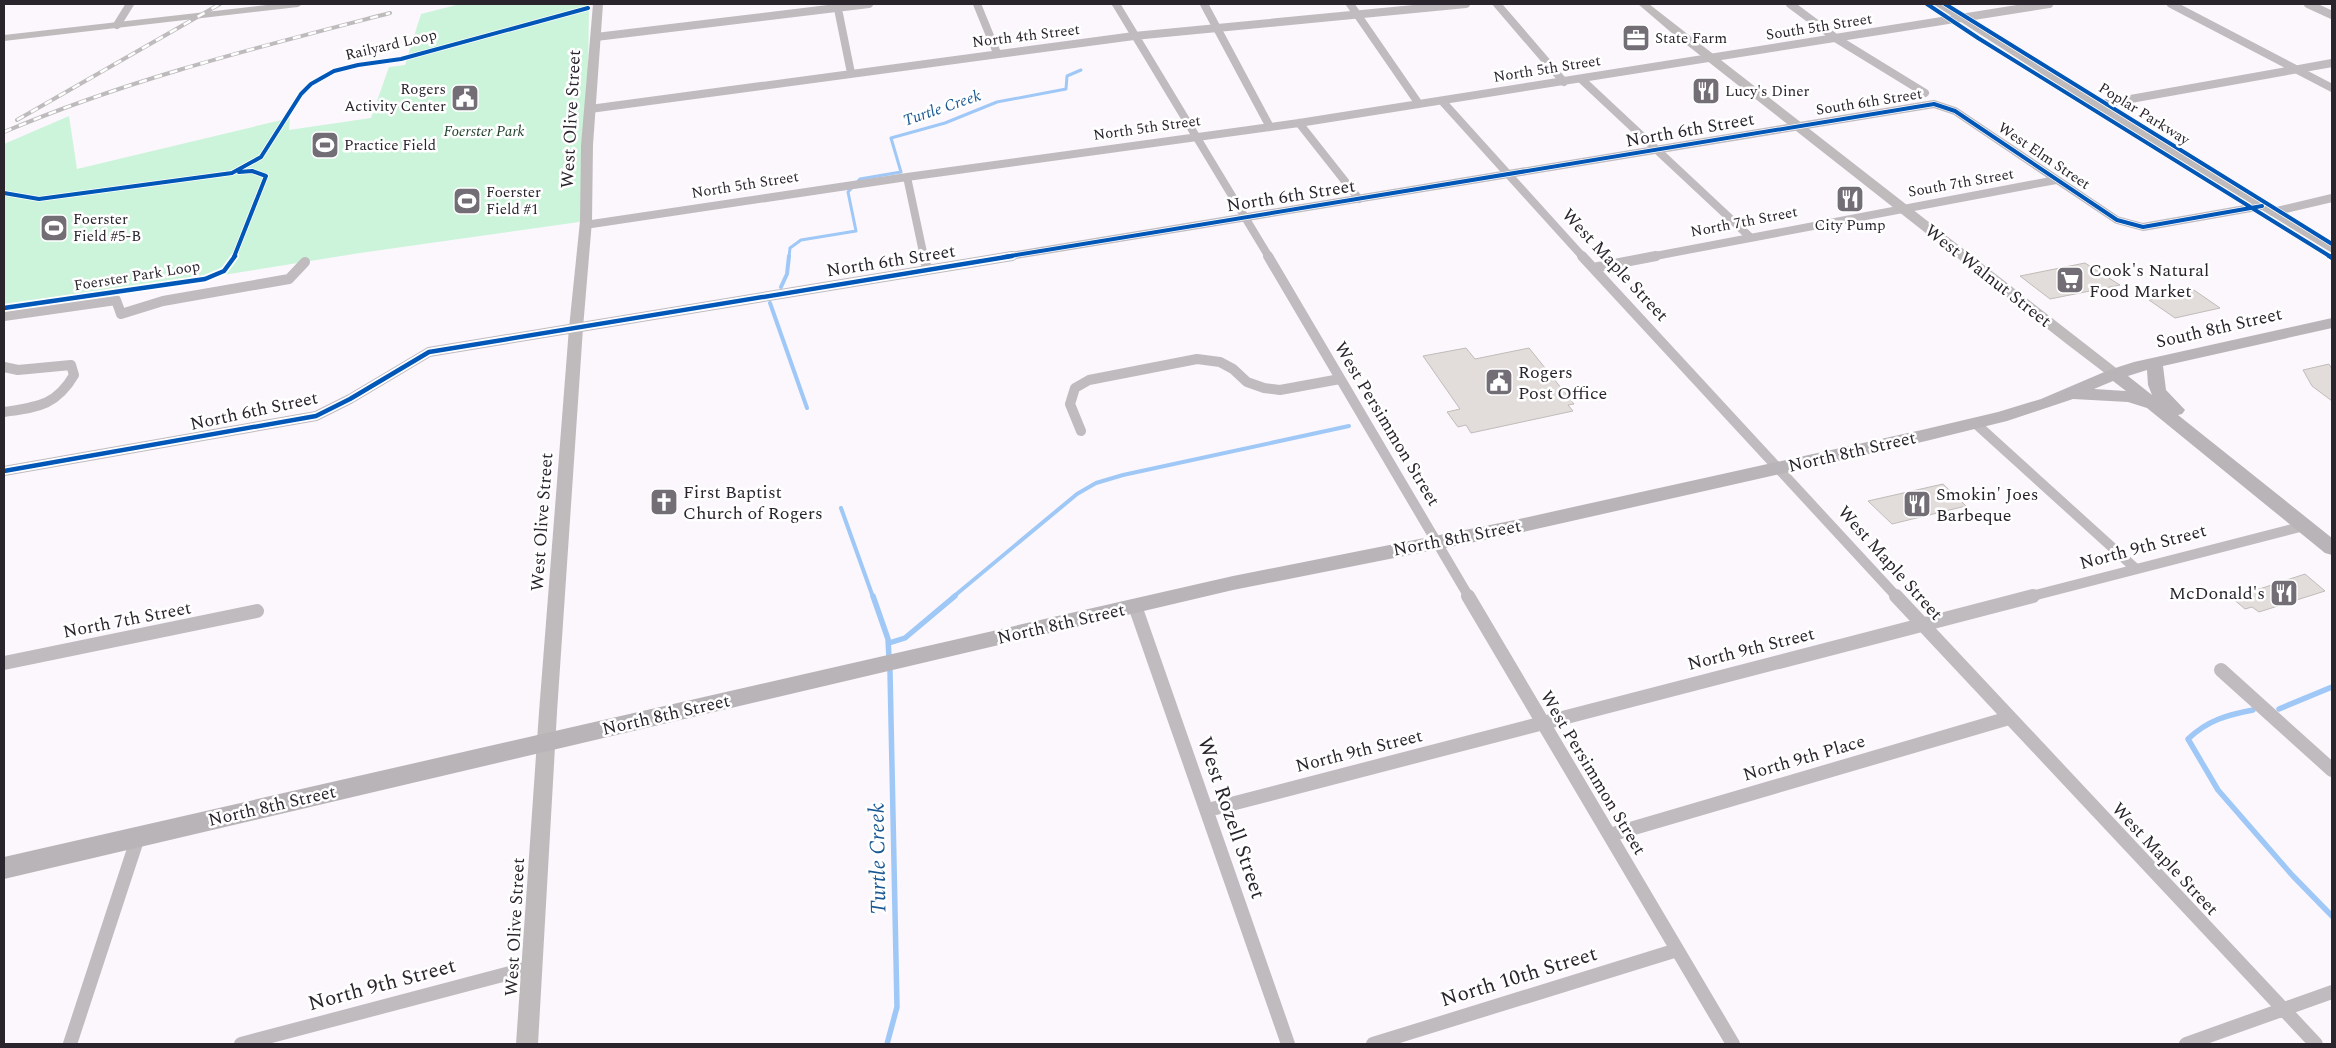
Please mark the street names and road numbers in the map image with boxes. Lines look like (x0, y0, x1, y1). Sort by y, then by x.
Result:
street label: South 5th Street (1764, 7, 1874, 47)
street label: North 4th Street (971, 18, 1081, 54)
street label: Railyard Loop (343, 23, 439, 67)
street label: West Olive Street (554, 49, 588, 189)
street label: North 5th Street (1492, 49, 1602, 89)
street label: Poplar Parkway (2094, 77, 2195, 152)
street label: South 6th Street (1814, 82, 1924, 122)
street label: North 6th Street (1624, 105, 1756, 155)
street label: North 5th Street (1092, 109, 1202, 147)
street label: West Elm Street (1993, 116, 2095, 196)
street label: South 7th Street (1906, 162, 2016, 204)
street label: North 5th Street (690, 165, 800, 205)
street label: North 6th Street (1225, 172, 1357, 220)
street label: North 7th Street (1689, 200, 1799, 244)
street label: West Maple Street (1555, 202, 1675, 328)
street label: West Walnut Street (1919, 218, 2057, 334)
street label: North 6th Street (825, 237, 957, 285)
street label: Foerster Park Loop (72, 255, 202, 297)
street label: South 8th Street (2153, 300, 2285, 356)
street label: West Persimmon Street (1327, 337, 1447, 511)
street label: North 6th Street (188, 384, 320, 438)
street label: North 8th Street (1786, 424, 1918, 480)
street label: West Olive Street (524, 452, 560, 592)
street label: West Maple Street (1831, 500, 1949, 626)
street label: North 8th Street (1391, 512, 1523, 564)
street label: North 9th Street (2077, 517, 2209, 577)
street label: North 7th Street (61, 594, 193, 646)
street label: North 8th Street (995, 596, 1127, 652)
street label: North 9th Street (1685, 620, 1817, 678)
street label: West Persimmon Street (1533, 686, 1653, 860)
street label: North 8th Street (600, 687, 732, 743)
street label: North 9th Street (1293, 722, 1425, 780)
street label: North 9th Place (1740, 728, 1868, 788)
street label: West Rozell Street (1188, 733, 1274, 903)
street label: North 8th Street (206, 778, 338, 834)
street label: West Maple Street (2105, 796, 2225, 922)
street label: West Olive Street (498, 857, 532, 997)
street label: North 10th Street (1437, 938, 1601, 1016)
street label: North 9th Street (305, 950, 459, 1020)

